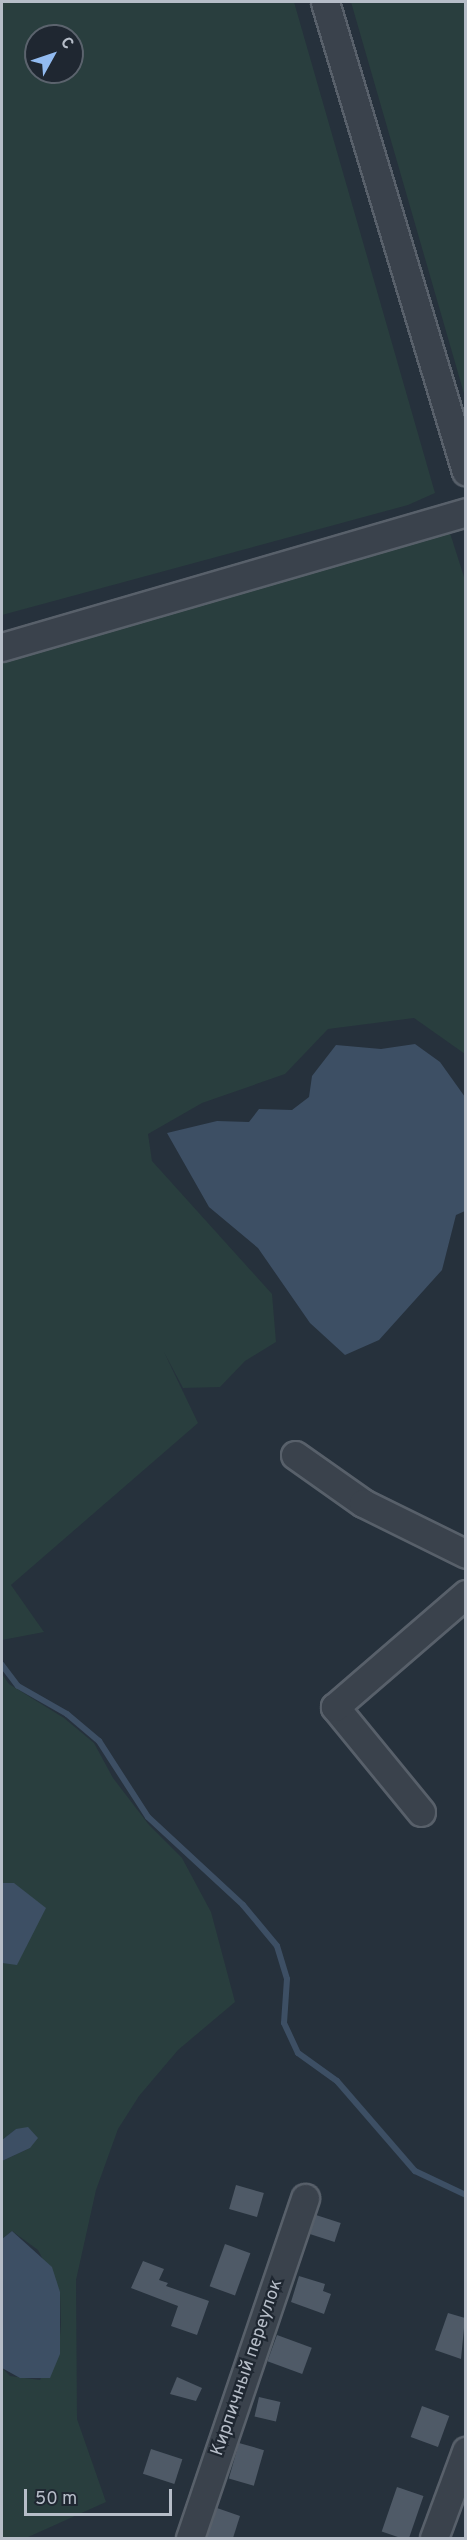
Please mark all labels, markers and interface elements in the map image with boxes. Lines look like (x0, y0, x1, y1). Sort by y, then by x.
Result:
north arrow (24, 24, 84, 84)
text: С (55, 33, 77, 54)
street label: Кирпичный переулок (208, 2277, 288, 2459)
scale bar (27, 2477, 176, 2515)
text: 50 m (35, 2488, 77, 2511)

